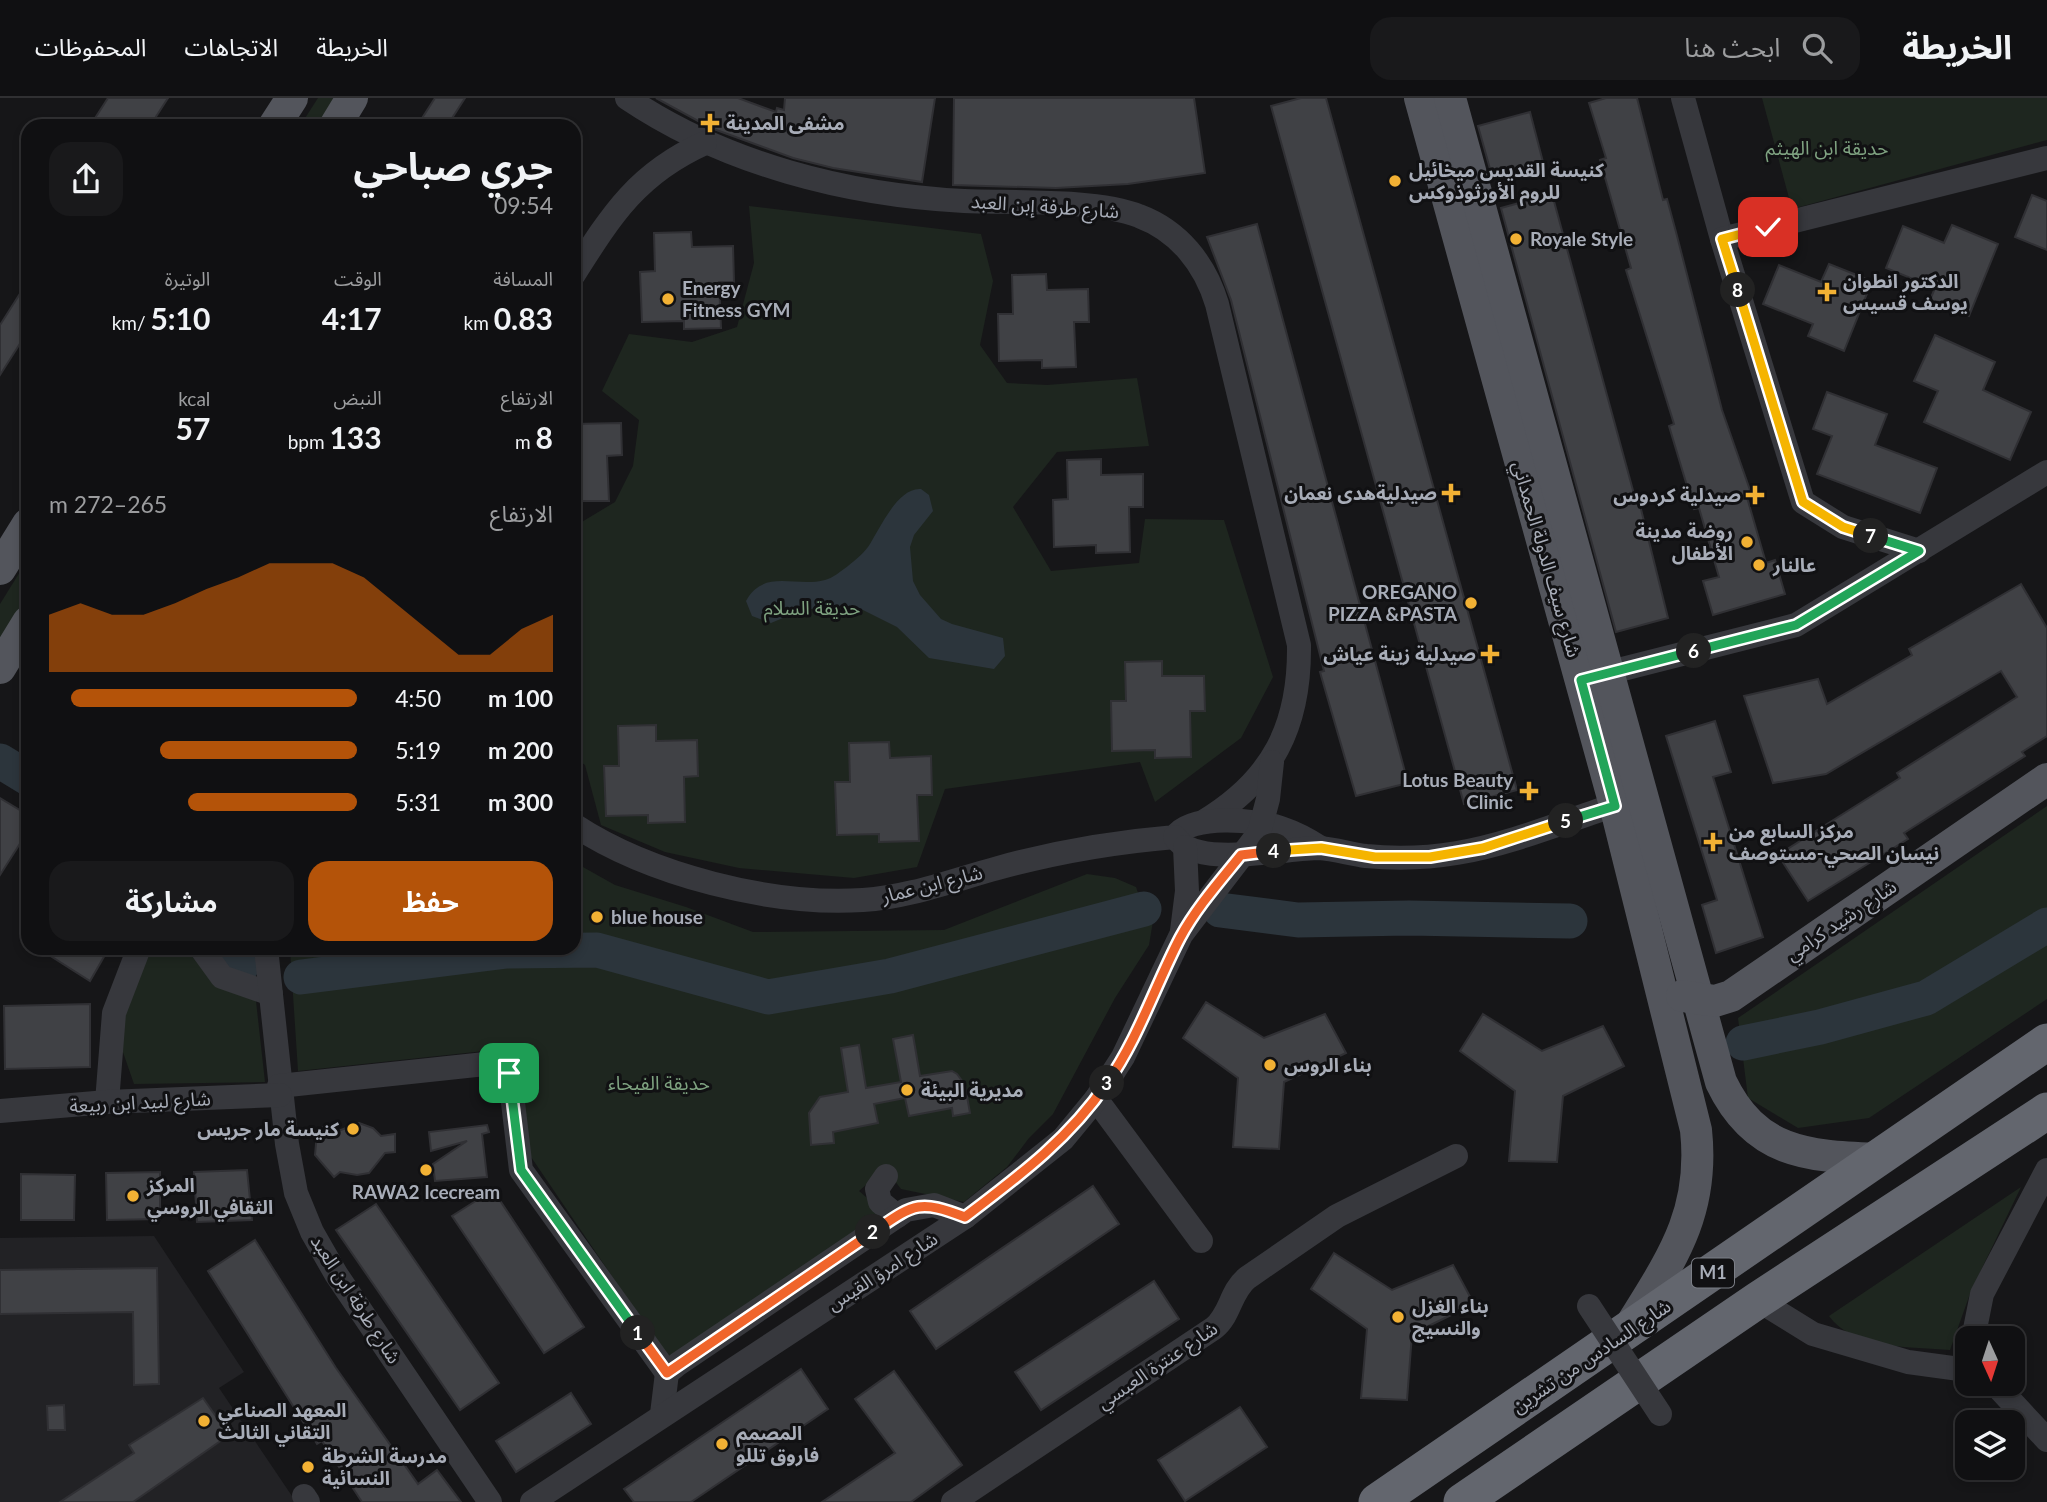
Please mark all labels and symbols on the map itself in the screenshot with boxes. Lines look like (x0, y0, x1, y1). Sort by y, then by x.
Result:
place label: مشفى المدينة (726, 111, 845, 134)
marker: مشفى المدينة (700, 113, 720, 133)
park label: حديقة ابن الهيثم (1766, 136, 1888, 163)
place label: كنيسة القديس ميخائيل للروم الأورثوذوكس (1409, 158, 1604, 207)
marker: كنيسة القديس ميخائيل للروم الأورثوذوكس (1387, 173, 1403, 189)
street label: شارع طرفة إبن العبد (970, 189, 1120, 225)
pin (1738, 197, 1798, 257)
place label: Royale Style (1530, 227, 1633, 250)
marker: Royale Style (1508, 231, 1524, 247)
place label: الدكتور انطوان يوسف قسيس (1843, 269, 1968, 314)
pin: 8 (1720, 272, 1756, 308)
place label: Energy Fitness GYM (682, 276, 791, 321)
marker: الدكتور انطوان يوسف قسيس (1817, 282, 1837, 302)
marker: Energy Fitness GYM (660, 291, 676, 307)
street label: شارع سيف الدولة الحمداني (1504, 458, 1587, 661)
place label: صيدليةهدى نعمان (1284, 481, 1437, 504)
place label: صيدلية كردوس (1613, 483, 1741, 507)
marker: صيدليةهدى نعمان (1443, 485, 1459, 501)
marker: صيدلية كردوس (1747, 487, 1763, 503)
pin: 7 (1854, 518, 1888, 554)
place label: روضة مدينة الأطفال (1635, 519, 1733, 565)
marker: روضة مدينة الأطفال (1739, 534, 1755, 550)
place label: عالنار (1772, 553, 1816, 577)
marker: عالنار (1751, 557, 1767, 573)
place label: OREGANO PIZZA &PASTA (1328, 580, 1458, 625)
marker: OREGANO PIZZA &PASTA (1463, 595, 1479, 611)
park label: حديقة السلام (764, 596, 860, 623)
pin: 6 (1676, 634, 1712, 668)
place label: صيدلية زينة عياش (1323, 642, 1476, 666)
marker: صيدلية زينة عياش (1482, 646, 1498, 662)
place label: Lotus Beauty Clinic (1402, 768, 1514, 813)
marker: Lotus Beauty Clinic (1519, 781, 1539, 801)
pin: 5 (1548, 804, 1584, 838)
place label: مركز السابع من نيسان الصحي-مستوصف (1729, 819, 1939, 868)
marker: مركز السابع من نيسان الصحي-مستوصف (1703, 832, 1723, 852)
pin: 4 (1256, 834, 1292, 868)
street label: شارع ابن عمار (878, 860, 986, 910)
street label: شارع رشيد كرامي (1781, 874, 1903, 969)
place label: blue house (611, 905, 703, 928)
marker: blue house (589, 909, 605, 925)
pin (479, 1043, 539, 1103)
place label: بناء الروس (1284, 1053, 1372, 1077)
marker: بناء الروس (1262, 1057, 1278, 1073)
pin: 3 (1090, 1066, 1124, 1100)
park label: حديقة الفيحاء (608, 1071, 710, 1094)
place label: مديرية البيئة (921, 1078, 1023, 1102)
marker: مديرية البيئة (899, 1082, 915, 1098)
street label: شارع لبيد ابن ربيعة (69, 1086, 211, 1120)
place label: كنيسة مار جريس (197, 1117, 339, 1141)
marker: كنيسة مار جريس (345, 1121, 361, 1137)
marker: RAWA2 Icecream (418, 1162, 434, 1178)
place label: المركز الثقافي الروسي (146, 1173, 273, 1222)
place label: RAWA2 Icecream (352, 1180, 500, 1203)
marker: المركز الثقافي الروسي (125, 1188, 141, 1204)
pin: 2 (856, 1214, 890, 1250)
street label: شارع امرؤ القيس (822, 1226, 943, 1317)
street label: شارع طرفة ابن العبد (304, 1230, 407, 1369)
road number: M1 (1692, 1258, 1734, 1288)
place label: بناء الغزل والنسيج (1412, 1294, 1489, 1343)
street label: شارع السادس من تشرين (1507, 1294, 1676, 1420)
marker: بناء الغزل والنسيج (1390, 1309, 1406, 1325)
pin: 1 (620, 1316, 656, 1350)
street label: شارع عنترة العبسي (1092, 1316, 1224, 1417)
north arrow (1955, 1326, 2025, 1396)
place label: المعهد الصناعي التقاني الثالث (218, 1398, 347, 1447)
marker: المعهد الصناعي التقاني الثالث (196, 1413, 212, 1429)
place label: المصمم فاروق تللو (736, 1421, 819, 1467)
marker: المصمم فاروق تللو (714, 1436, 730, 1452)
place label: مدرسة الشرطة النسائية (322, 1444, 447, 1489)
marker: مدرسة الشرطة النسائية (300, 1459, 316, 1475)

